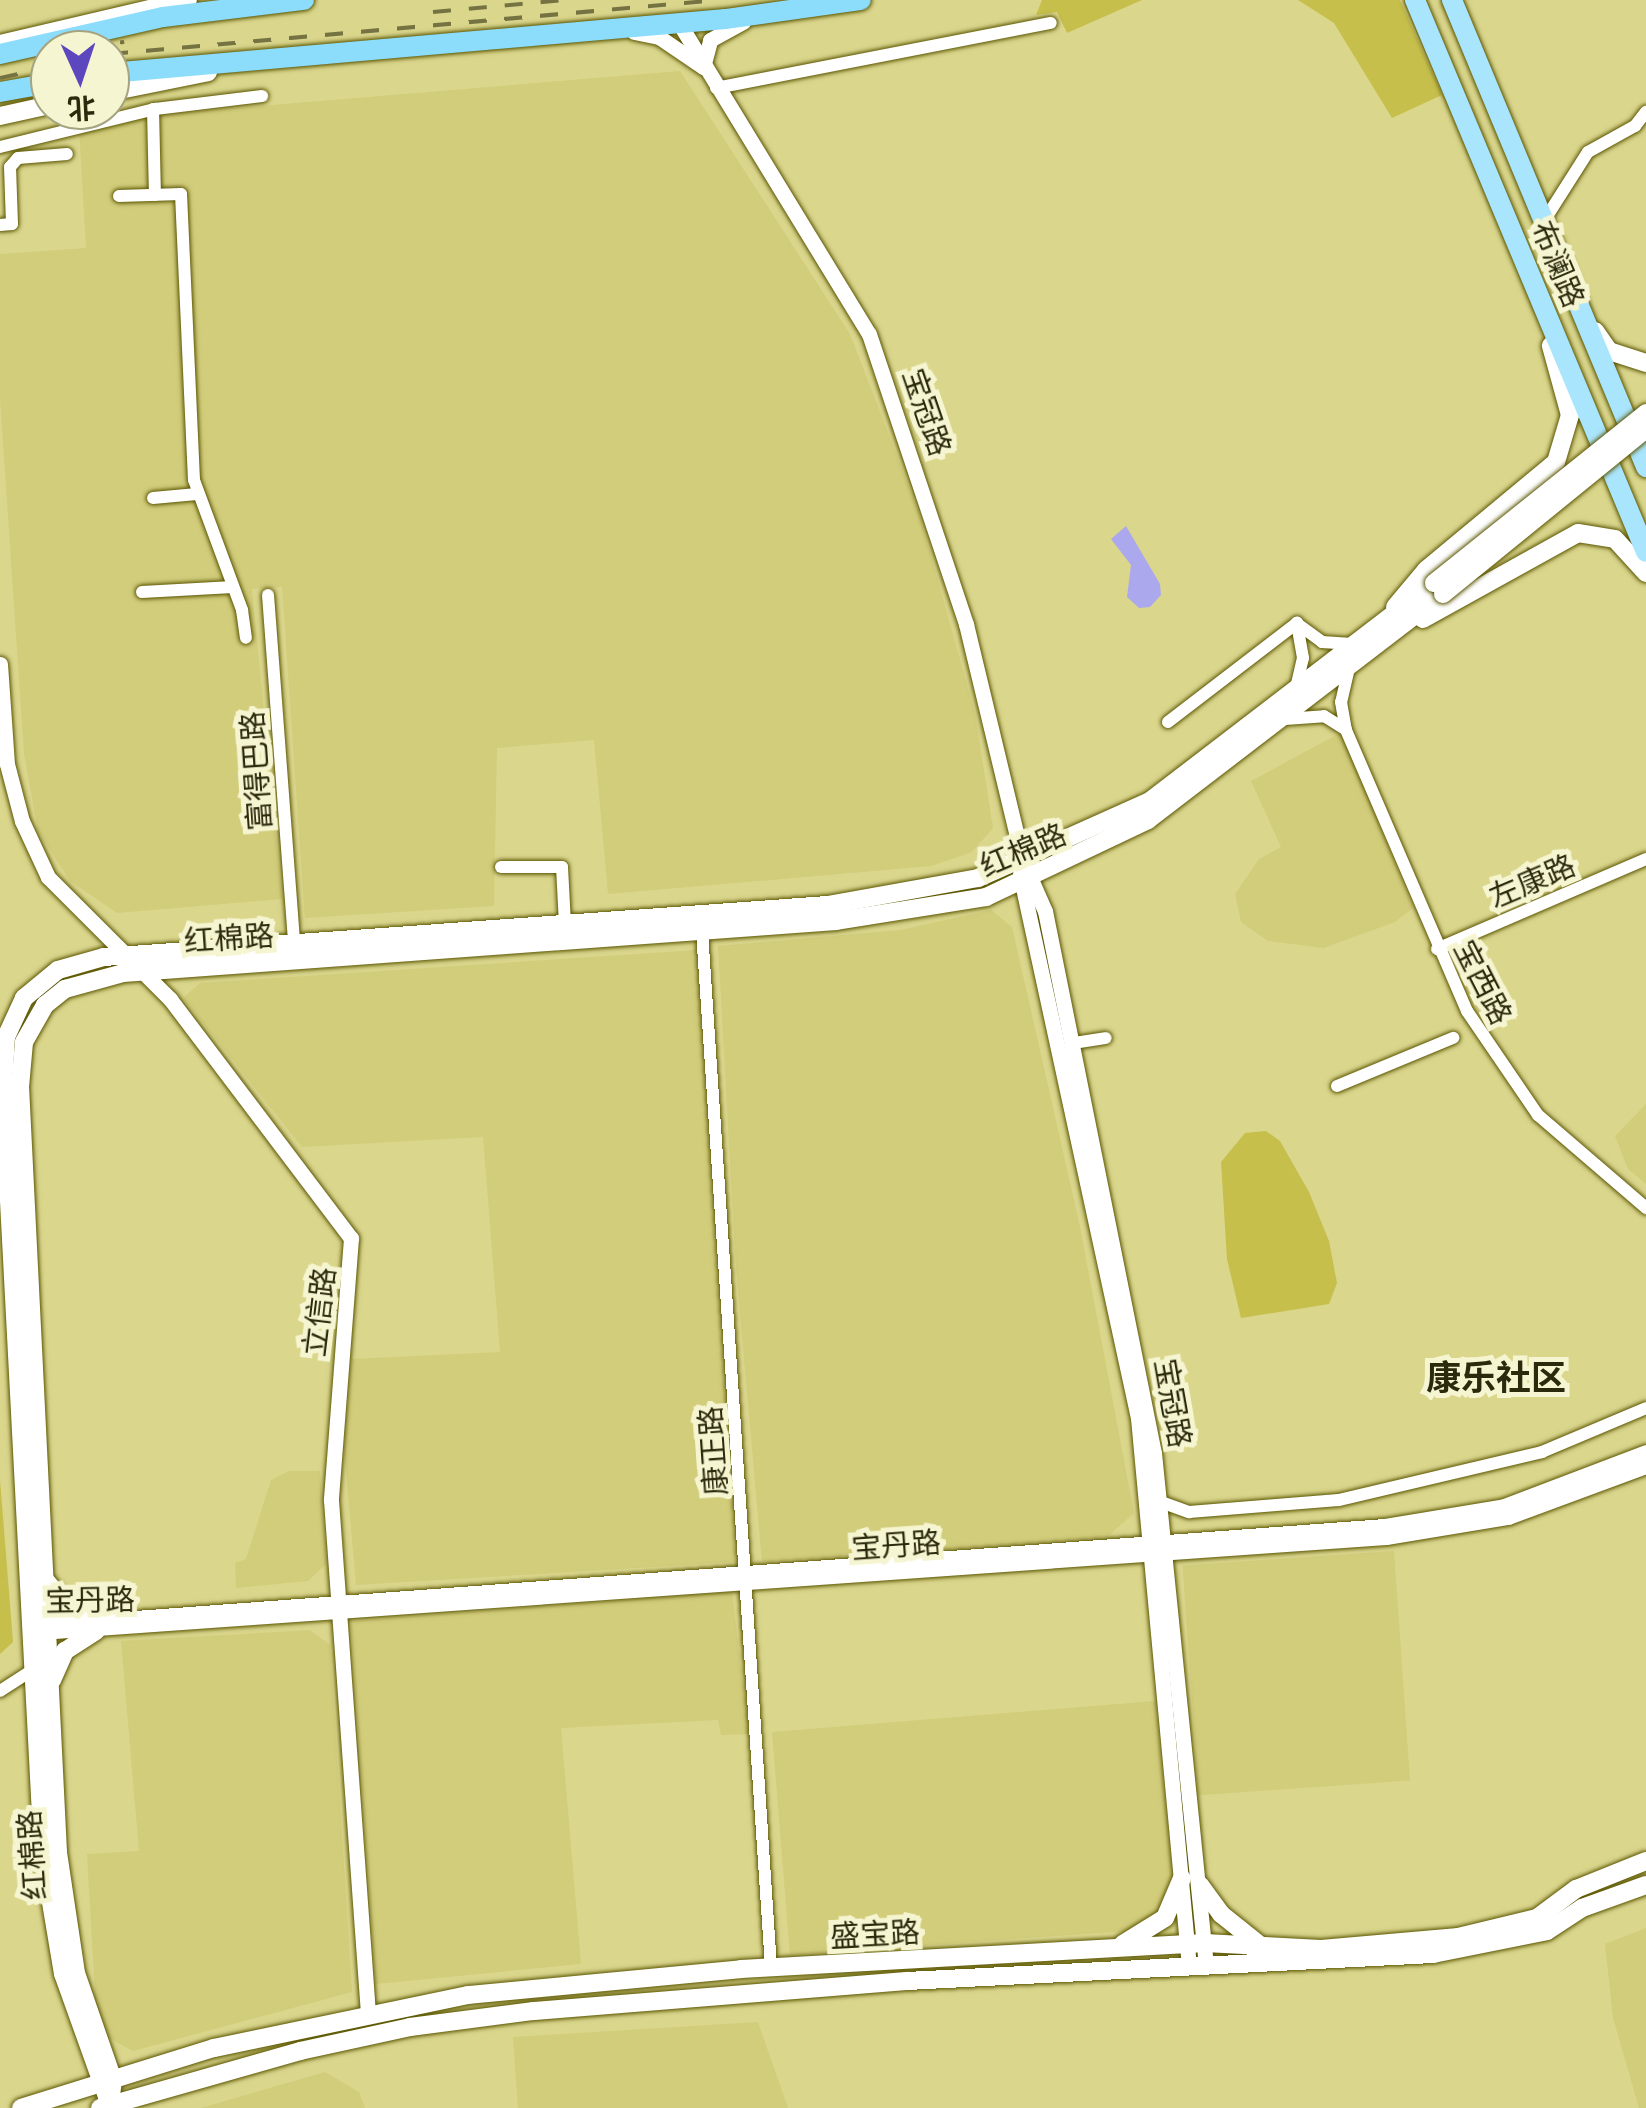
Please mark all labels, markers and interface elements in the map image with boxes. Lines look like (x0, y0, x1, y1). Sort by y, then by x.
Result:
north arrow (30, 30, 130, 130)
text: 北 (67, 89, 96, 127)
street label: 布澜路 (1524, 216, 1592, 312)
street label: 宝冠路 (895, 364, 959, 460)
street label: 富得巴路 (234, 710, 278, 832)
street label: 红棉路 (975, 816, 1071, 884)
street label: 左康路 (1484, 847, 1580, 915)
street label: 红棉路 (183, 917, 275, 959)
street label: 宝西路 (1447, 934, 1519, 1030)
street label: 立信路 (296, 1265, 342, 1359)
street label: 宝冠路 (1147, 1356, 1199, 1450)
district label: 康乐社区 (1426, 1357, 1566, 1399)
street label: 康正路 (692, 1405, 734, 1497)
street label: 宝丹路 (850, 1524, 942, 1566)
street label: 宝丹路 (45, 1581, 135, 1619)
street label: 红棉路 (11, 1809, 53, 1901)
street label: 盛宝路 (829, 1914, 921, 1954)

